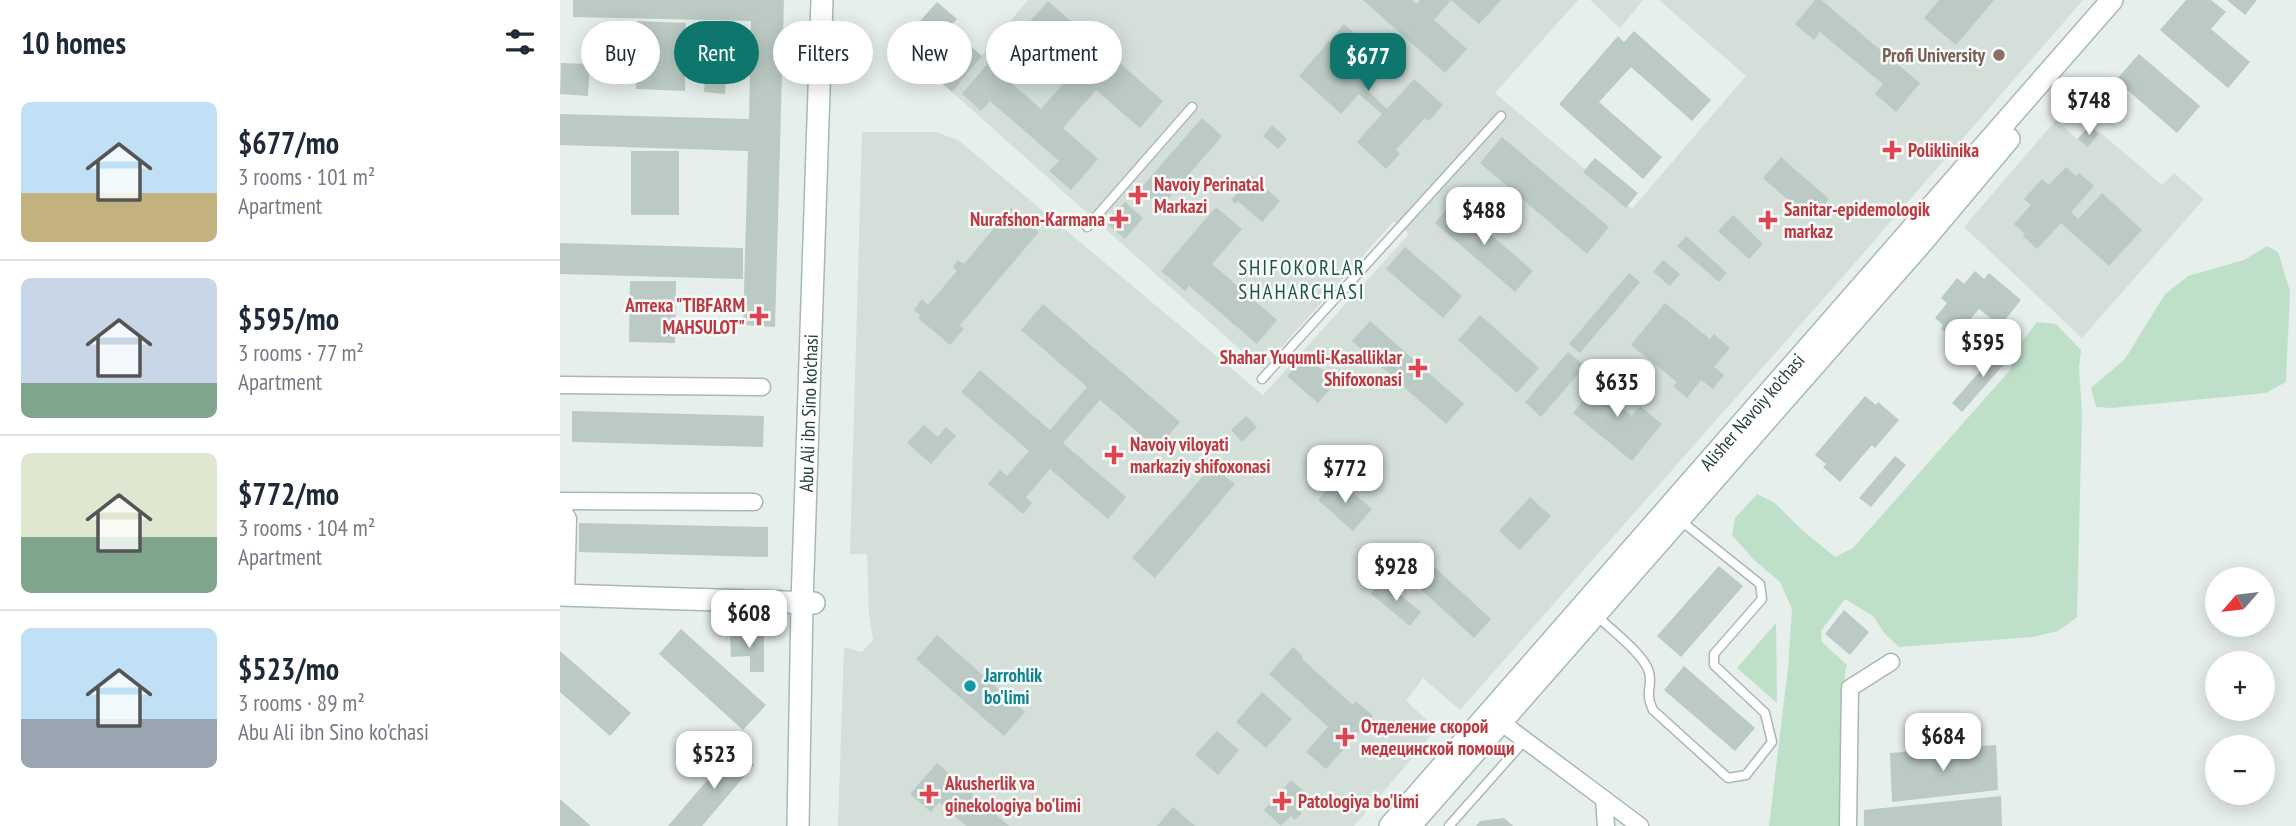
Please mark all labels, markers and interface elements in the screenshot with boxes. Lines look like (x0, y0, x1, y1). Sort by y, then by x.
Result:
chip: Buy (581, 21, 660, 84)
chip: Rent (674, 21, 759, 84)
chip: Filters (773, 21, 873, 84)
chip: New (887, 21, 972, 84)
chip: Apartment (986, 21, 1122, 84)
text: 10 homes (21, 23, 126, 62)
icon: filters (501, 23, 539, 61)
pin: $677 (1327, 34, 1409, 93)
text: $677 (1346, 41, 1390, 70)
place label: Profi University (1882, 43, 1985, 67)
marker: Profi University (1991, 47, 2007, 63)
pin: $748 (2048, 78, 2130, 137)
text: $748 (2067, 85, 2111, 114)
text: $677/mo (238, 123, 339, 162)
icon: home (77, 130, 161, 214)
place label: Poliklinika (1908, 138, 1979, 162)
marker: Poliklinika (1882, 140, 1902, 160)
text: 3 rooms · 101 m² (238, 162, 375, 191)
place label: Navoiy Perinatal Markazi (1154, 172, 1264, 218)
marker: Navoiy Perinatal Markazi (1128, 185, 1148, 205)
pin: $488 (1443, 188, 1525, 247)
text: Apartment (238, 191, 322, 220)
text: $488 (1462, 195, 1506, 224)
place label: Sanitar-epidemologik markaz (1784, 197, 1930, 243)
place label: Nurafshon-Karmana (970, 207, 1105, 231)
marker: Sanitar-epidemologik markaz (1758, 210, 1778, 230)
marker: Nurafshon-Karmana (1111, 211, 1127, 227)
district label: SHIFOKORLAR SHAHARCHASI (1238, 254, 1366, 305)
place label: Аптека "TIBFARM MAHSULOT" (624, 293, 745, 339)
text: $595/mo (238, 299, 339, 338)
icon: home (77, 306, 161, 390)
marker: Аптека "TIBFARM MAHSULOT" (751, 308, 767, 324)
pin: $595 (1942, 320, 2024, 379)
text: $595 (1961, 327, 2005, 356)
street label: Abu Ali ibn Sino ko'chasi (794, 334, 823, 492)
text: 3 rooms · 77 m² (238, 338, 364, 367)
place label: Shahar Yuqumli-Kasalliklar Shifoxonasi (1220, 345, 1402, 391)
street label: Alisher Navoiy ko'chasi (1694, 349, 1810, 475)
marker: Shahar Yuqumli-Kasalliklar Shifoxonasi (1408, 358, 1428, 378)
pin: $635 (1576, 360, 1658, 419)
text: Apartment (238, 367, 322, 396)
text: $635 (1595, 367, 1639, 396)
place label: Navoiy viloyati markaziy shifoxonasi (1130, 432, 1270, 478)
marker: Navoiy viloyati markaziy shifoxonasi (1104, 445, 1124, 465)
pin: $772 (1304, 446, 1386, 505)
text: $772 (1323, 453, 1367, 482)
text: $772/mo (238, 474, 339, 513)
icon: home (77, 481, 161, 565)
text: 3 rooms · 104 m² (238, 513, 375, 542)
text: Apartment (238, 542, 322, 571)
pin: $928 (1355, 544, 1437, 603)
text: $928 (1374, 551, 1418, 580)
north arrow (2205, 567, 2275, 637)
map controls (2205, 567, 2275, 805)
pin: $608 (708, 590, 790, 650)
text: $608 (727, 598, 771, 627)
text: $523/mo (238, 649, 339, 688)
button: + (2205, 651, 2275, 721)
icon: home (77, 656, 161, 740)
place label: Jarrohlik bo'limi (983, 663, 1042, 709)
marker: Jarrohlik bo'limi (962, 678, 978, 694)
text: 3 rooms · 89 m² (238, 688, 365, 717)
place label: Отделение скорой медецинской помощи (1361, 714, 1514, 760)
pin: $684 (1902, 714, 1984, 773)
text: Abu Ali ibn Sino ko'chasi (238, 717, 429, 746)
text: $684 (1921, 721, 1965, 750)
marker: Отделение скорой медецинской помощи (1335, 727, 1355, 747)
pin: $523 (673, 732, 755, 791)
button: − (2205, 735, 2275, 805)
text: $523 (692, 739, 736, 768)
place label: Akusherlik va ginekologiya bo'limi (944, 771, 1081, 817)
marker: Akusherlik va ginekologiya bo'limi (919, 784, 939, 804)
place label: Patologiya bo'limi (1298, 789, 1419, 813)
marker: Patologiya bo'limi (1272, 791, 1292, 811)

